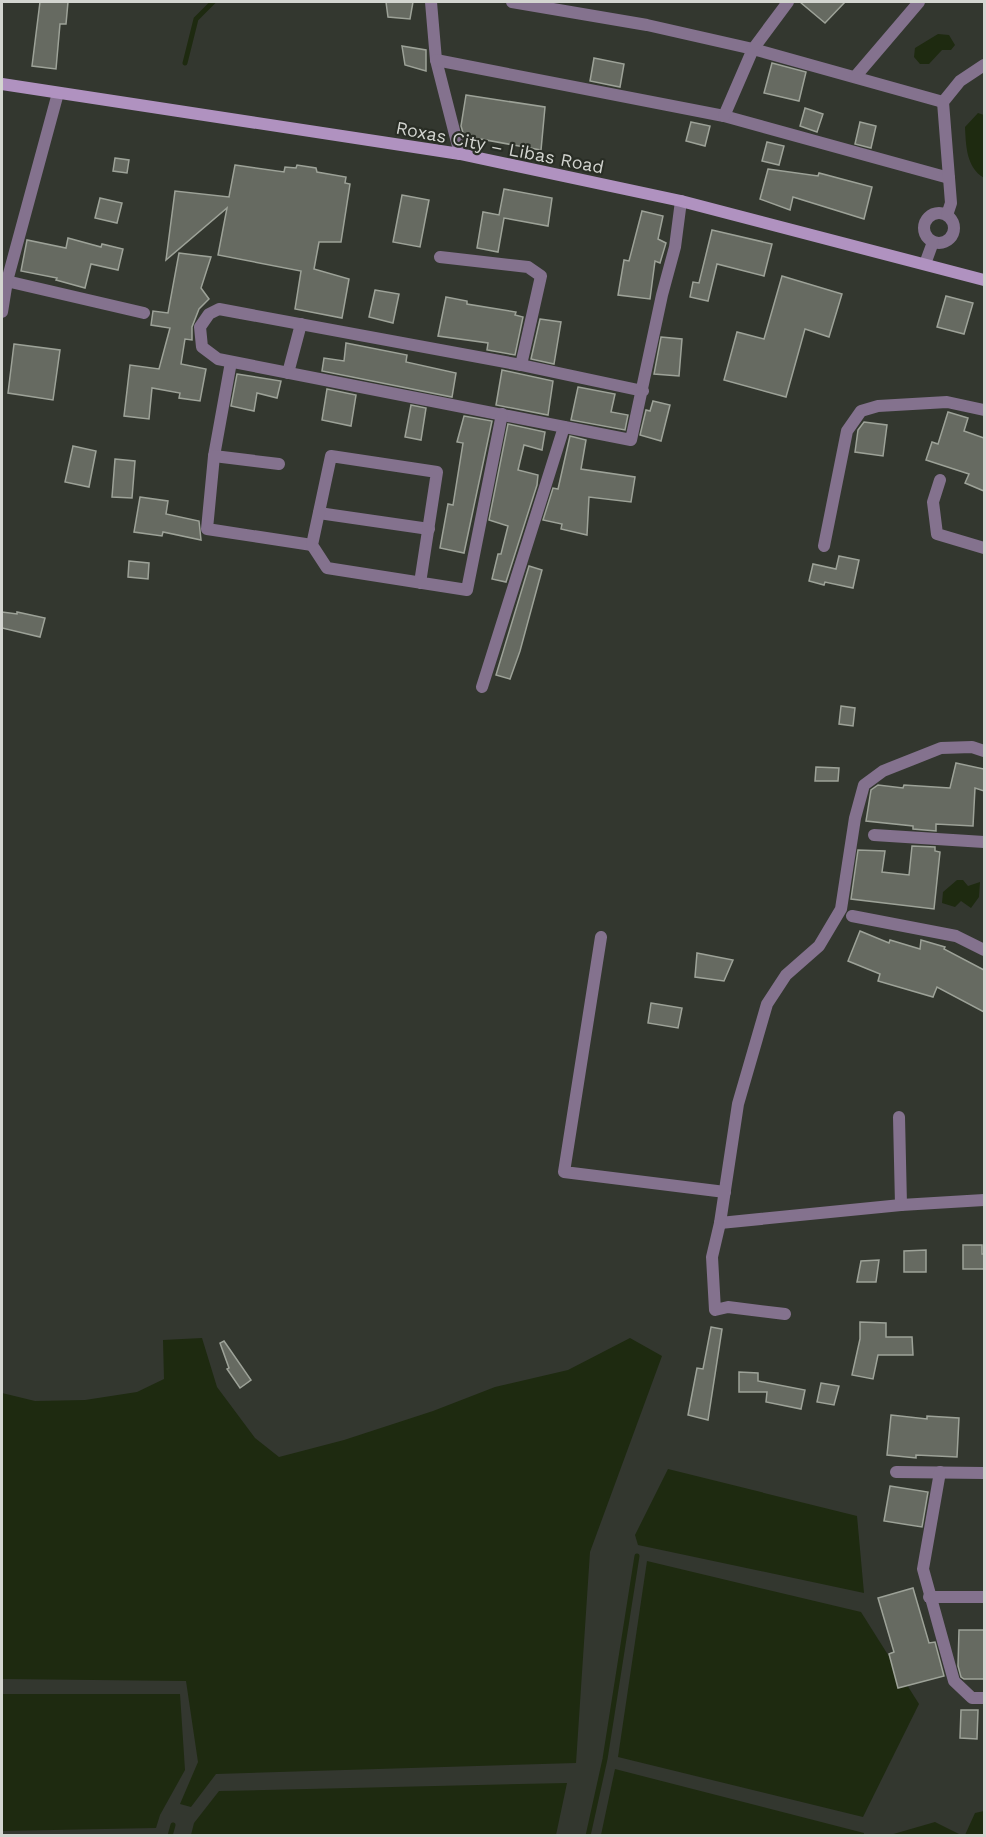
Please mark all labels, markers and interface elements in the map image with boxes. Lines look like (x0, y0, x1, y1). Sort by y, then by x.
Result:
street label: Roxas City – Libas Road (394, 117, 606, 177)

